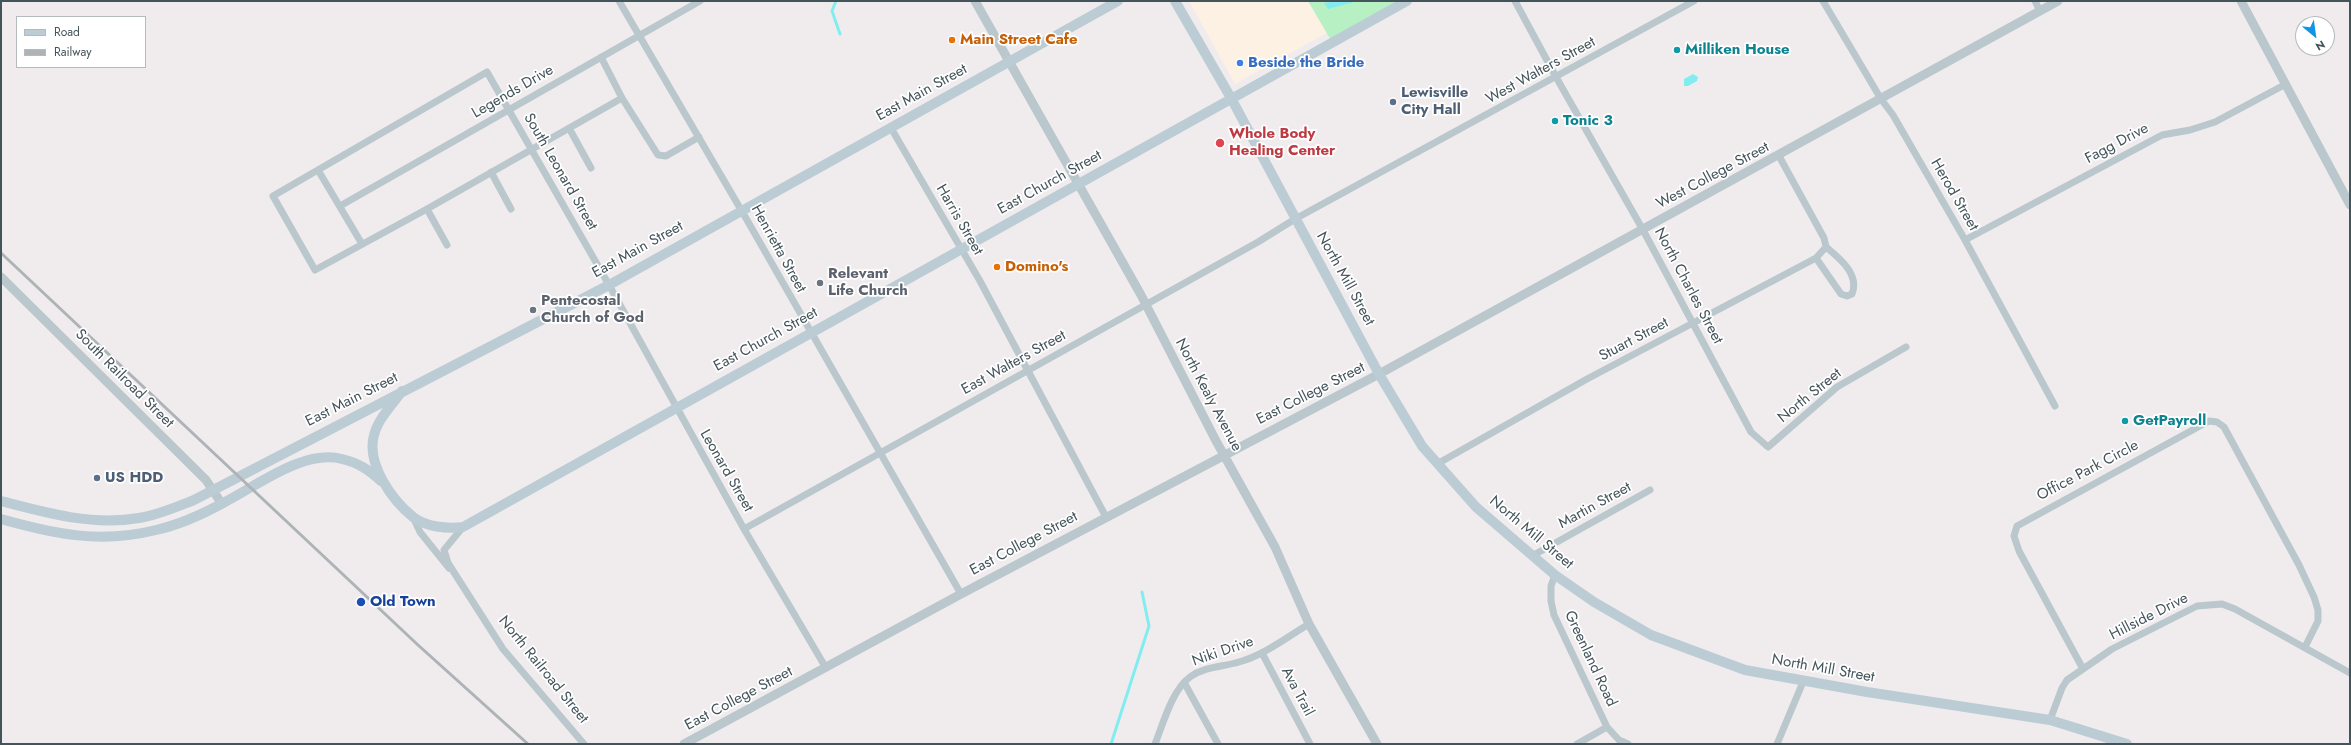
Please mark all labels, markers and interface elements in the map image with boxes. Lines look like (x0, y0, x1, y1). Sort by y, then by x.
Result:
legend (16, 16, 146, 68)
north arrow (2295, 16, 2335, 56)
text: Road (54, 23, 80, 41)
place label: Main Street Cafe (960, 31, 1078, 49)
street label: West Walters Street (1483, 33, 1599, 109)
marker: Main Street Cafe (947, 35, 957, 45)
text: N (2313, 37, 2328, 55)
place label: Milliken House (1685, 41, 1790, 59)
text: Railway (54, 43, 92, 61)
marker: Milliken House (1672, 45, 1682, 55)
place label: Beside the Bride (1248, 54, 1364, 72)
marker: Beside the Bride (1235, 58, 1245, 68)
street label: Legends Drive (469, 61, 557, 123)
street label: East Main Street (873, 61, 971, 125)
place label: Lewisville City Hall (1401, 84, 1468, 119)
marker: Lewisville City Hall (1388, 97, 1398, 107)
street label: South Leonard Street (519, 110, 601, 234)
place label: Tonic 3 (1563, 112, 1613, 130)
marker: Tonic 3 (1550, 116, 1560, 126)
street label: Fagg Drive (2082, 120, 2152, 168)
place label: Whole Body Healing Center (1229, 125, 1335, 160)
marker: Whole Body Healing Center (1214, 137, 1226, 149)
street label: West College Street (1654, 139, 1772, 213)
street label: East Church Street (995, 147, 1105, 219)
street label: Herod Street (1926, 156, 1982, 234)
street label: Harris Street (932, 182, 986, 258)
street label: Henrietta Street (746, 202, 810, 296)
street label: East Main Street (589, 218, 687, 282)
street label: North Charles Street (1650, 225, 1726, 347)
street label: North Mill Street (1312, 229, 1378, 329)
place label: Domino's (1005, 258, 1068, 276)
marker: Domino's (992, 262, 1002, 272)
place label: Relevant Life Church (828, 265, 908, 300)
marker: Relevant Life Church (815, 278, 825, 288)
place label: Pentecostal Church of God (541, 292, 644, 327)
street label: East Church Street (711, 304, 821, 376)
marker: Pentecostal Church of God (528, 305, 538, 315)
street label: Stuart Street (1596, 314, 1672, 366)
street label: South Railroad Street (71, 326, 177, 432)
street label: East Walters Street (959, 327, 1069, 399)
street label: North Kealy Avenue (1171, 336, 1245, 454)
street label: East College Street (1254, 359, 1368, 429)
street label: North Street (1775, 365, 1845, 427)
street label: East Main Street (303, 369, 401, 431)
place label: GetPayroll (2133, 412, 2206, 430)
marker: GetPayroll (2120, 416, 2130, 426)
street label: Leonard Street (695, 427, 757, 515)
street label: Office Park Circle (2034, 437, 2142, 505)
place label: US HDD (105, 469, 163, 487)
marker: US HDD (92, 473, 102, 483)
street label: Martin Street (1556, 479, 1634, 533)
street label: North Mill Street (1485, 493, 1577, 573)
street label: East College Street (967, 508, 1081, 580)
street label: Hillside Drive (2107, 590, 2191, 644)
place label: Old Town (370, 593, 436, 611)
marker: Old Town (355, 596, 367, 608)
street label: Greenland Road (1560, 608, 1620, 710)
street label: North Railroad Street (494, 613, 592, 727)
street label: Niki Drive (1190, 633, 1256, 671)
street label: North Mill Street (1770, 651, 1876, 687)
street label: East College Street (682, 663, 796, 735)
street label: Ava Trail (1277, 664, 1317, 720)

